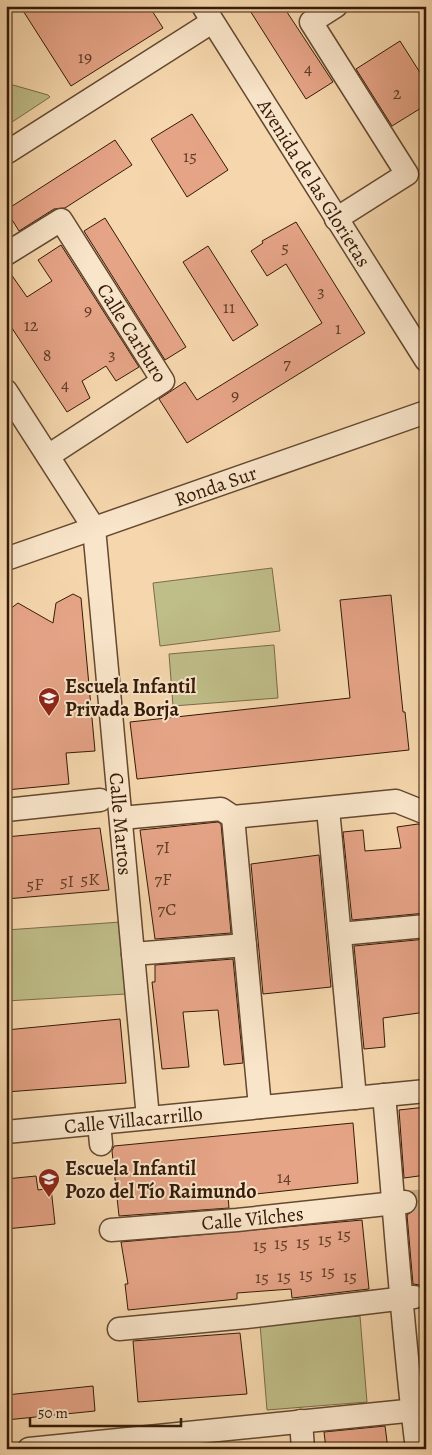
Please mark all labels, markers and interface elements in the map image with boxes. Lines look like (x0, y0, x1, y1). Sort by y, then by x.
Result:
house number: 19 (78, 45, 92, 69)
house number: 4 (304, 56, 312, 80)
house number: 2 (393, 81, 402, 105)
street label: Avenida de las Glorietas (251, 93, 377, 272)
house number: 15 (183, 144, 197, 168)
house number: 5 (281, 235, 289, 259)
street label: Calle Carburo (91, 278, 174, 387)
house number: 3 (317, 279, 325, 303)
house number: 11 (223, 295, 235, 319)
house number: 9 (84, 298, 92, 322)
house number: 12 (24, 313, 39, 337)
house number: 1 (335, 316, 341, 340)
house number: 3 (108, 342, 116, 366)
house number: 8 (43, 343, 51, 367)
house number: 7 (283, 351, 291, 375)
house number: 4 (61, 372, 69, 396)
house number: 9 (231, 383, 239, 407)
street label: Ronda Sur (171, 459, 261, 513)
place label: Escuela Infantil Privada Borja (65, 673, 197, 723)
school or university icon: Escuela Infantil Privada Borja (37, 686, 61, 717)
street label: Calle Martos (103, 771, 139, 876)
house number: 7I (156, 835, 170, 859)
house number: 5K (80, 867, 100, 891)
house number: 7F (155, 867, 171, 891)
house number: 5I (60, 869, 74, 893)
house number: 5F (27, 872, 43, 896)
house number: 7C (158, 897, 176, 921)
street label: Calle Villacarrillo (63, 1099, 204, 1140)
place label: Escuela Infantil Pozo del Tío Raimundo (65, 1155, 257, 1205)
house number: 14 (277, 1165, 291, 1189)
school or university icon: Escuela Infantil Pozo del Tío Raimundo (37, 1167, 61, 1198)
street label: Calle Vilches (200, 1199, 305, 1236)
house number: 15 (337, 1222, 351, 1246)
house number: 15 (318, 1227, 332, 1251)
house number: 15 (296, 1230, 310, 1254)
house number: 15 (274, 1231, 288, 1255)
house number: 15 (253, 1233, 267, 1257)
house number: 15 (321, 1259, 335, 1283)
house number: 15 (299, 1262, 313, 1286)
house number: 15 (277, 1264, 291, 1288)
house number: 15 (343, 1264, 357, 1288)
house number: 15 (255, 1265, 269, 1289)
scale bar (30, 1395, 181, 1427)
text: 50 m (38, 1403, 68, 1423)

